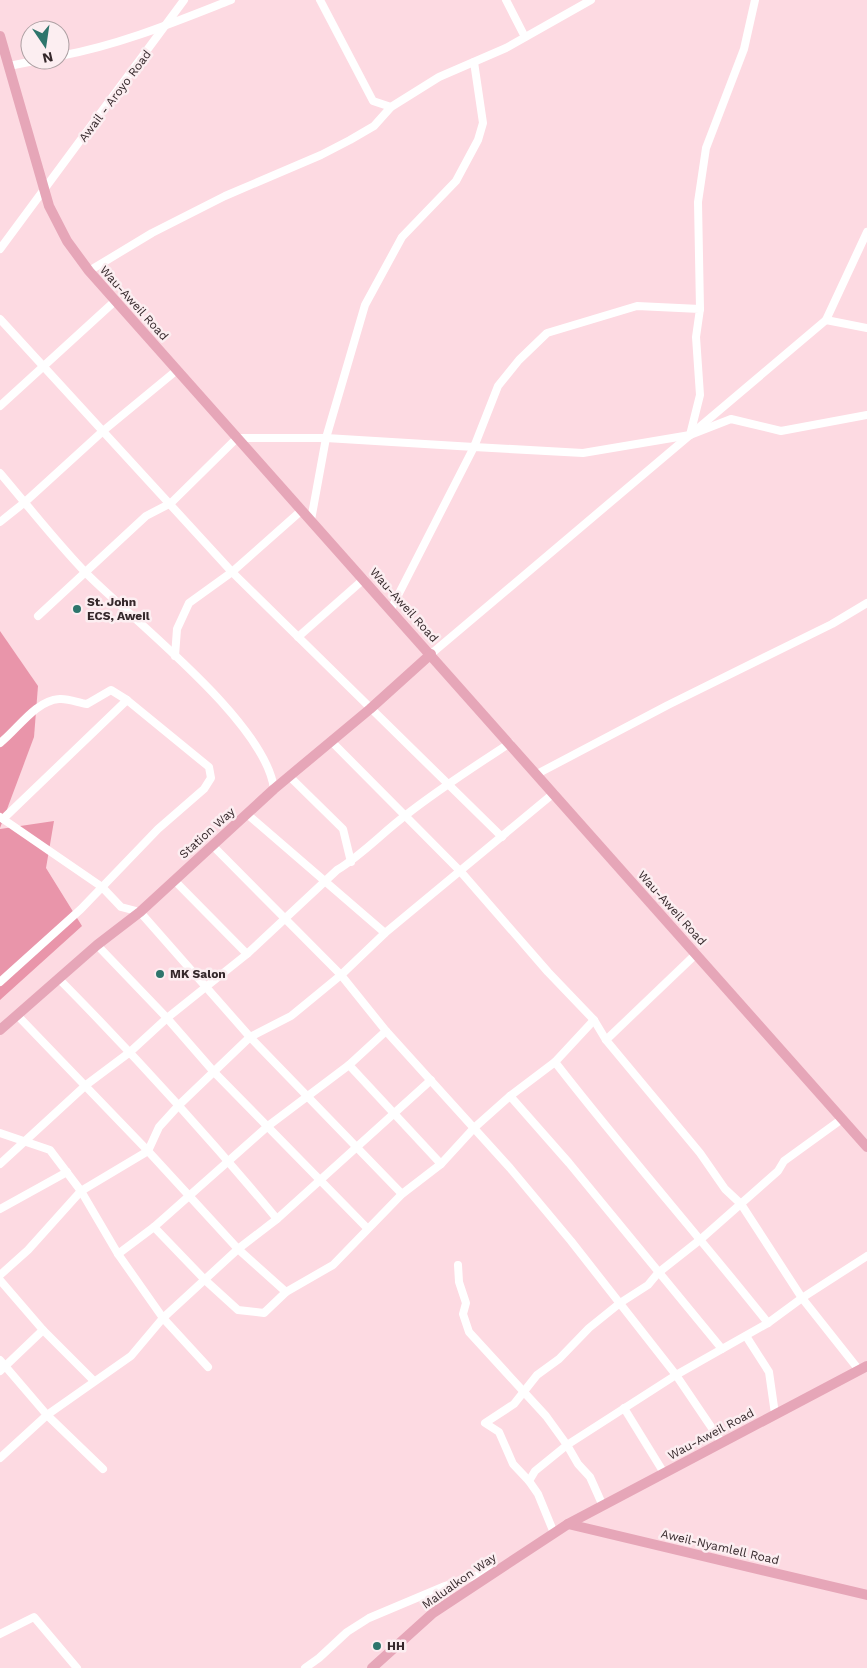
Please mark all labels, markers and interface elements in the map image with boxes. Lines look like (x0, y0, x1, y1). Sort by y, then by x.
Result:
north arrow (20, 20, 70, 70)
street label: Awail - Aroyo Road (76, 47, 154, 145)
text: N (41, 49, 55, 67)
street label: Wau-Aweil Road (97, 263, 171, 343)
street label: Wau-Aweil Road (367, 565, 441, 645)
place label: St. John ECS, Aweil (87, 595, 150, 623)
marker: St. John ECS, Aweil (71, 603, 83, 615)
street label: Station Way (176, 804, 238, 861)
street label: Wau-Aweil Road (635, 868, 709, 948)
place label: MK Salon (170, 967, 226, 981)
marker: MK Salon (154, 968, 166, 980)
street label: Wau-Aweil Road (666, 1405, 756, 1463)
street label: Aweil-Nyamlell Road (660, 1527, 780, 1567)
street label: Malualkon Way (419, 1550, 499, 1612)
place label: HH (387, 1639, 405, 1653)
marker: HH (371, 1640, 383, 1652)

